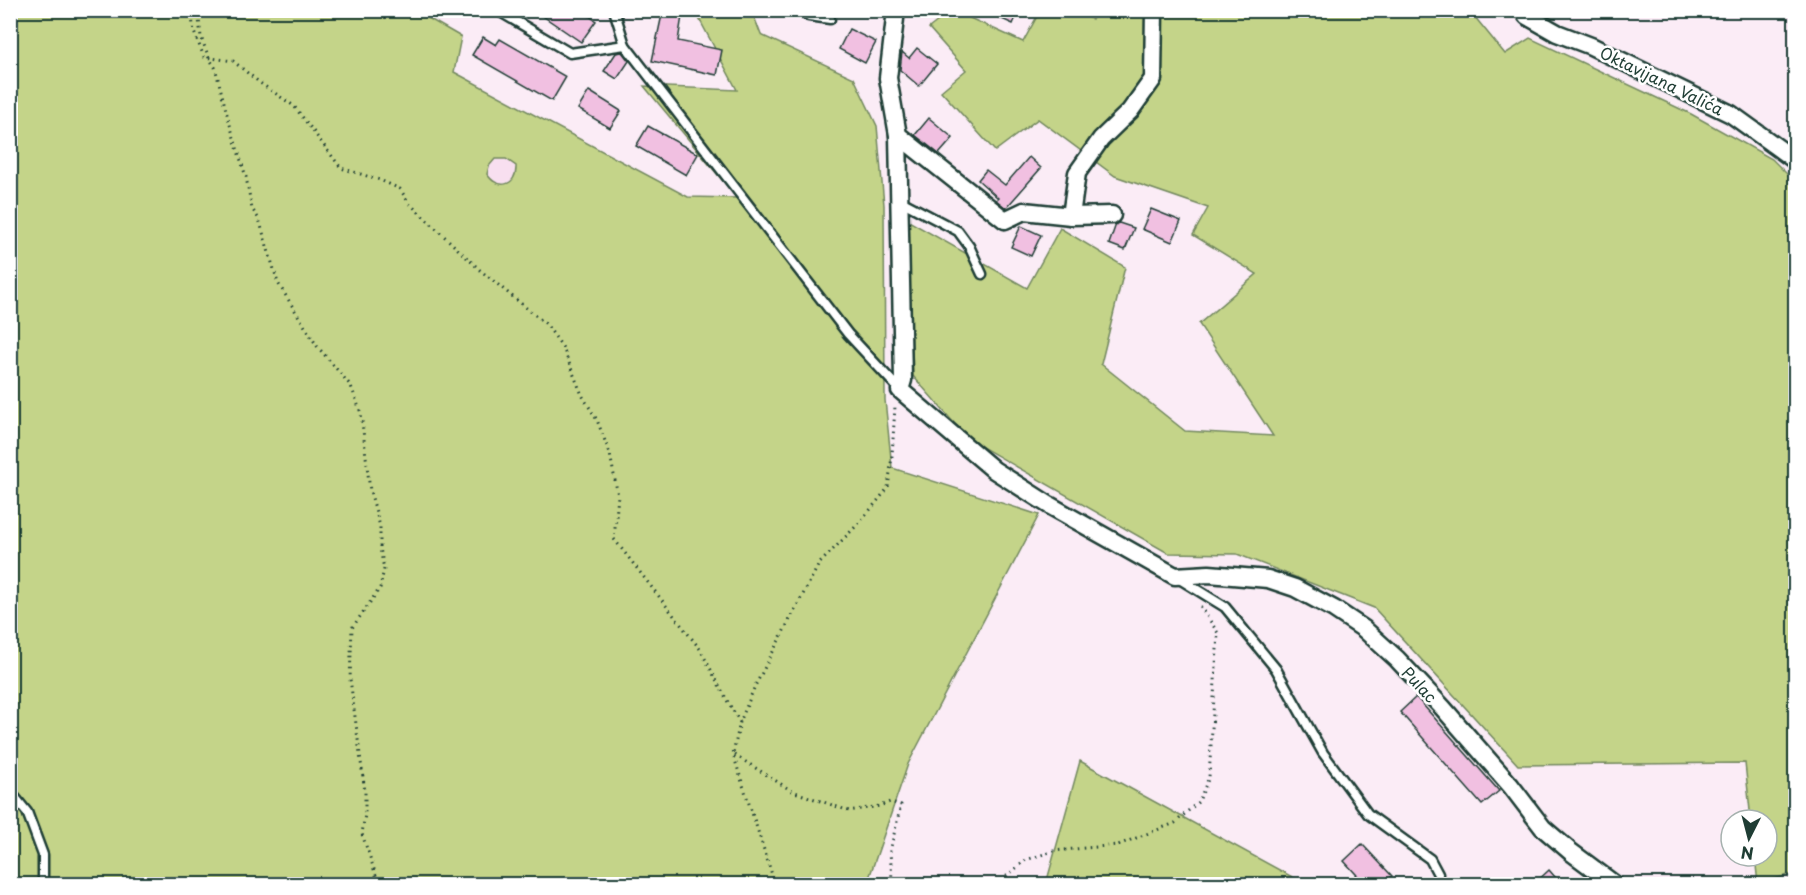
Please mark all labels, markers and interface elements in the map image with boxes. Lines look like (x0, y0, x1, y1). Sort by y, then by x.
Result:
street label: Oktavijana Valića (1596, 40, 1728, 120)
street label: Pulac (1397, 660, 1443, 708)
north arrow (1719, 808, 1779, 868)
text: N (1740, 841, 1755, 867)

